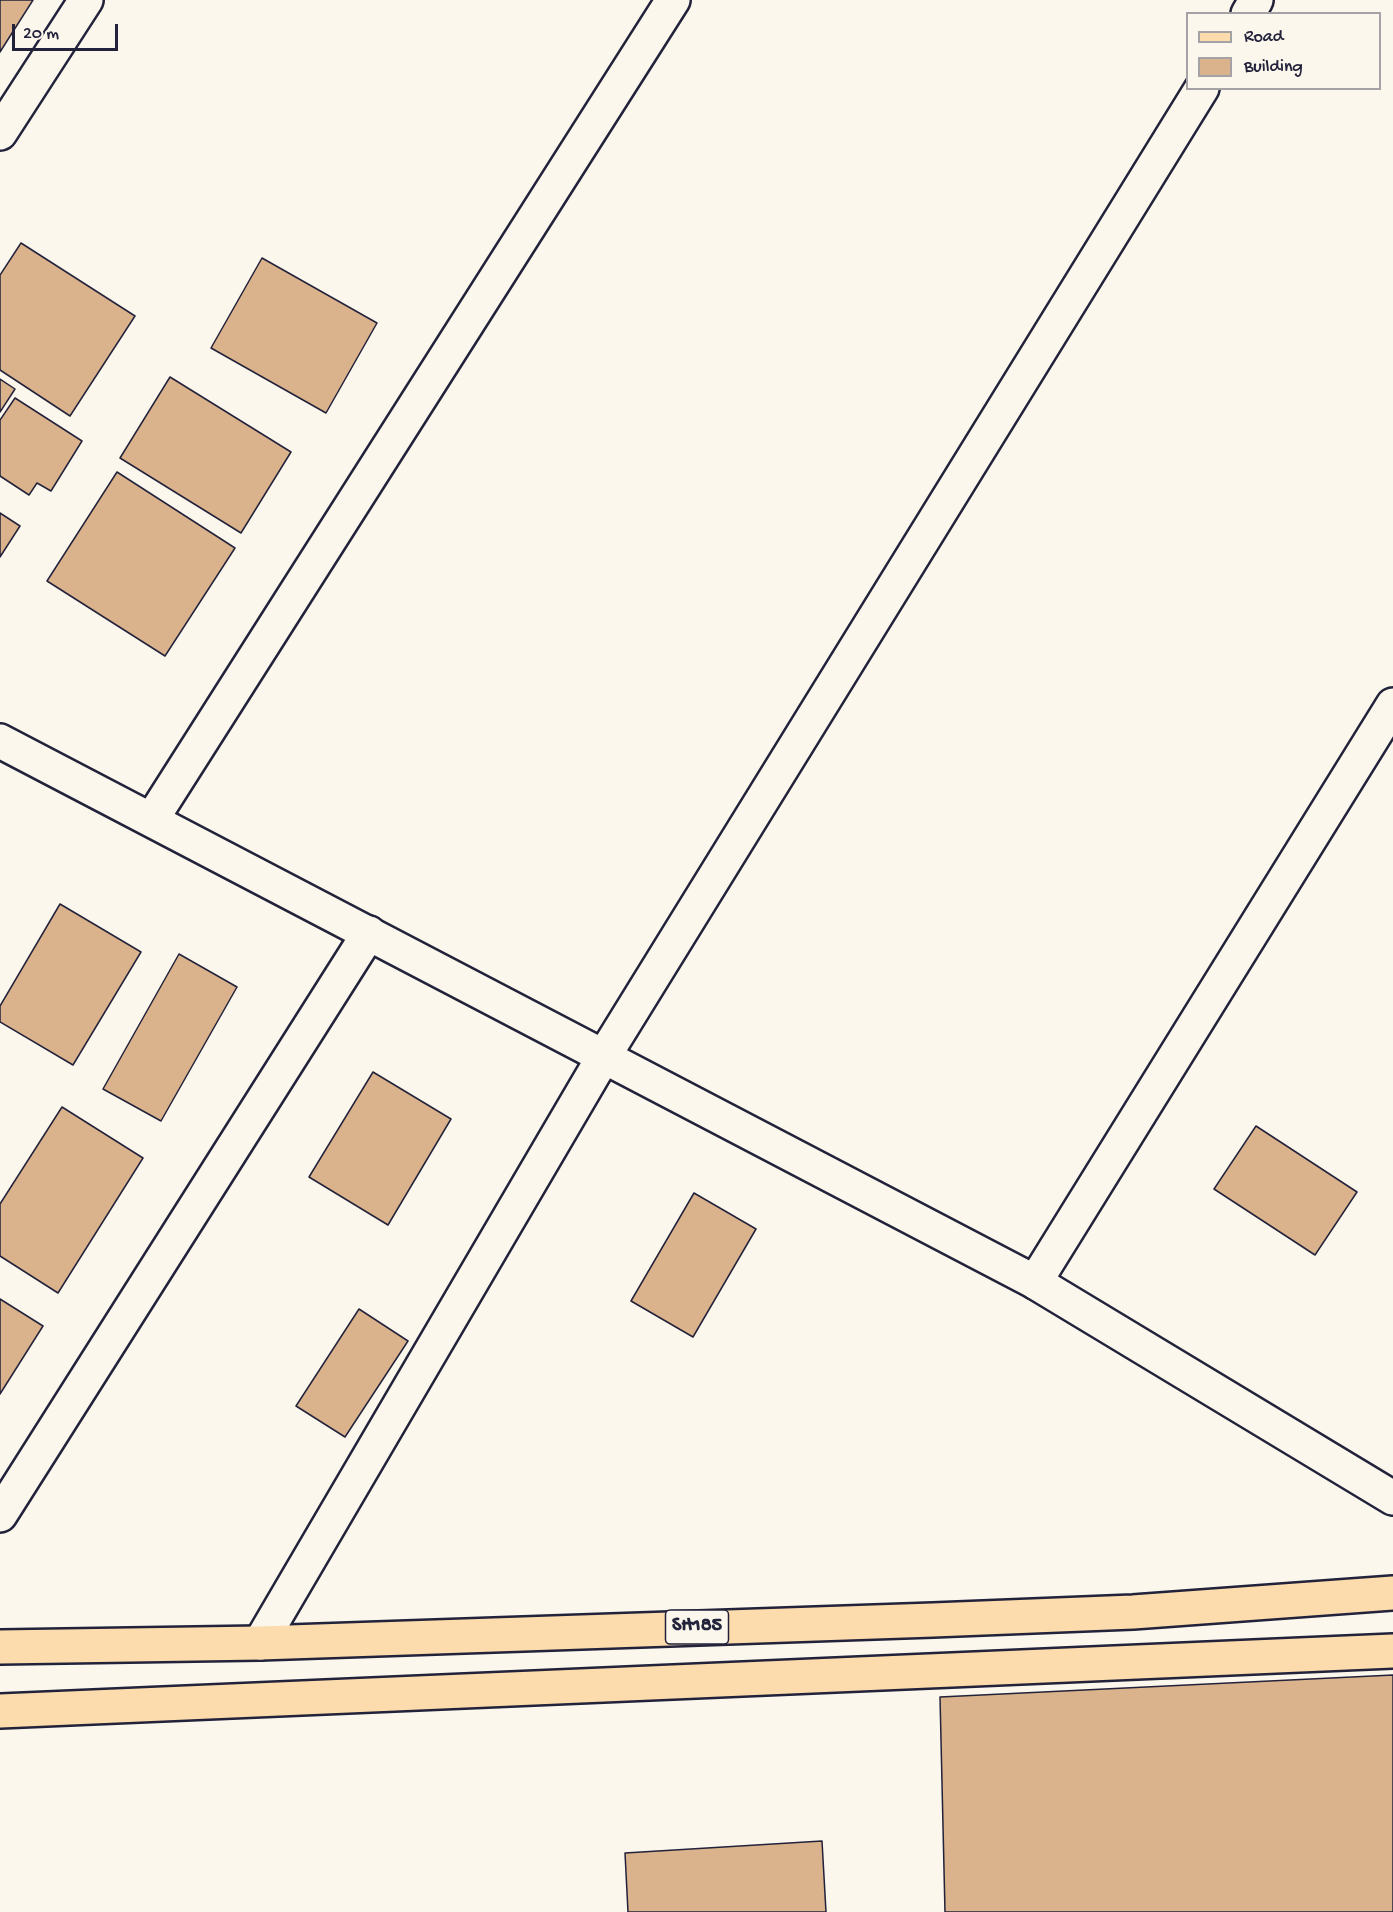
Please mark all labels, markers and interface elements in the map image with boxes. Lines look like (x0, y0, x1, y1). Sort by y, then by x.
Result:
scale bar (15, 12, 122, 50)
legend (1186, 12, 1381, 90)
text: 20 m (23, 24, 59, 45)
text: Road (1244, 27, 1283, 48)
text: Building (1244, 57, 1303, 78)
road number: SH185 (666, 1610, 728, 1644)

